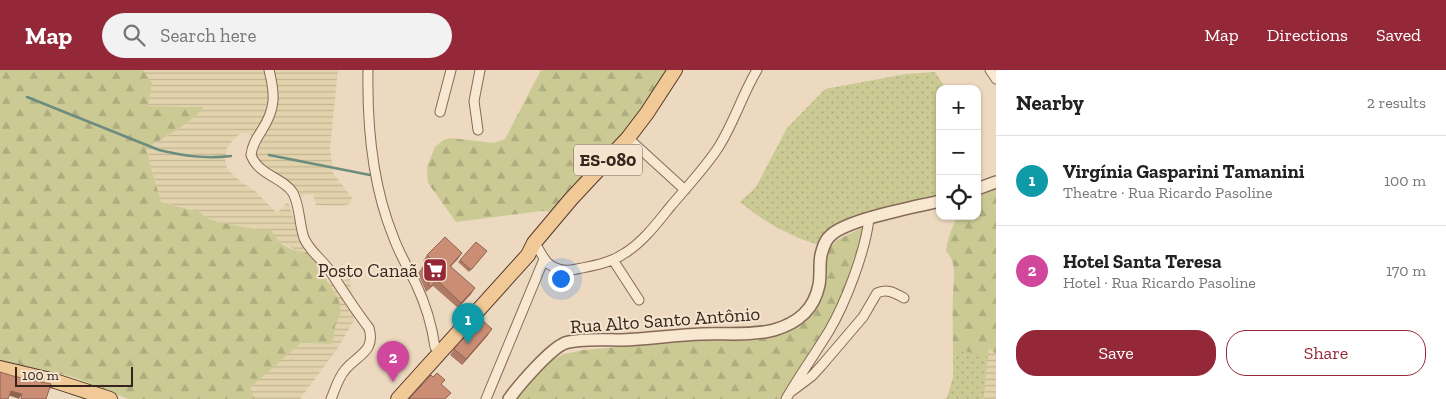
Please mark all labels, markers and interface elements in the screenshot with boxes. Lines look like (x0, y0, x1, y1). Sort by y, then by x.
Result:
search box (102, 13, 452, 58)
text: Map (25, 21, 72, 50)
icon: search (120, 21, 148, 49)
text: Search here (160, 24, 257, 47)
text: Map (1204, 24, 1239, 46)
text: Directions (1267, 24, 1348, 46)
text: Saved (1376, 24, 1421, 46)
map controls (936, 85, 981, 220)
button: + (936, 85, 981, 130)
text: Nearby (1016, 90, 1084, 115)
text: 2 results (1367, 93, 1426, 112)
button: − (936, 130, 981, 175)
road number: ES-080 (574, 144, 642, 176)
text: Virgínia Gasparini Tamanini (1063, 160, 1304, 183)
text: 1 (1029, 171, 1035, 190)
text: 100 m (1384, 171, 1426, 190)
button: locate (936, 175, 981, 220)
text: Theatre · Rua Ricardo Pasoline (1063, 183, 1273, 202)
text: Hotel Santa Teresa (1063, 250, 1222, 273)
supermarket icon: Posto Canaã (422, 257, 448, 283)
place label: Posto Canaã (318, 259, 418, 282)
text: 2 (1028, 261, 1036, 280)
text: 170 m (1386, 261, 1426, 280)
your location (548, 266, 574, 292)
text: Hotel · Rua Ricardo Pasoline (1063, 273, 1256, 292)
street label: Rua Alto Santo Antônio (569, 302, 761, 338)
pin: 1 (452, 303, 484, 344)
button: Save (1016, 330, 1216, 376)
button: Share (1226, 330, 1426, 376)
pin: 2 (377, 341, 409, 382)
scale bar (15, 364, 132, 387)
text: 100 m (22, 367, 59, 384)

